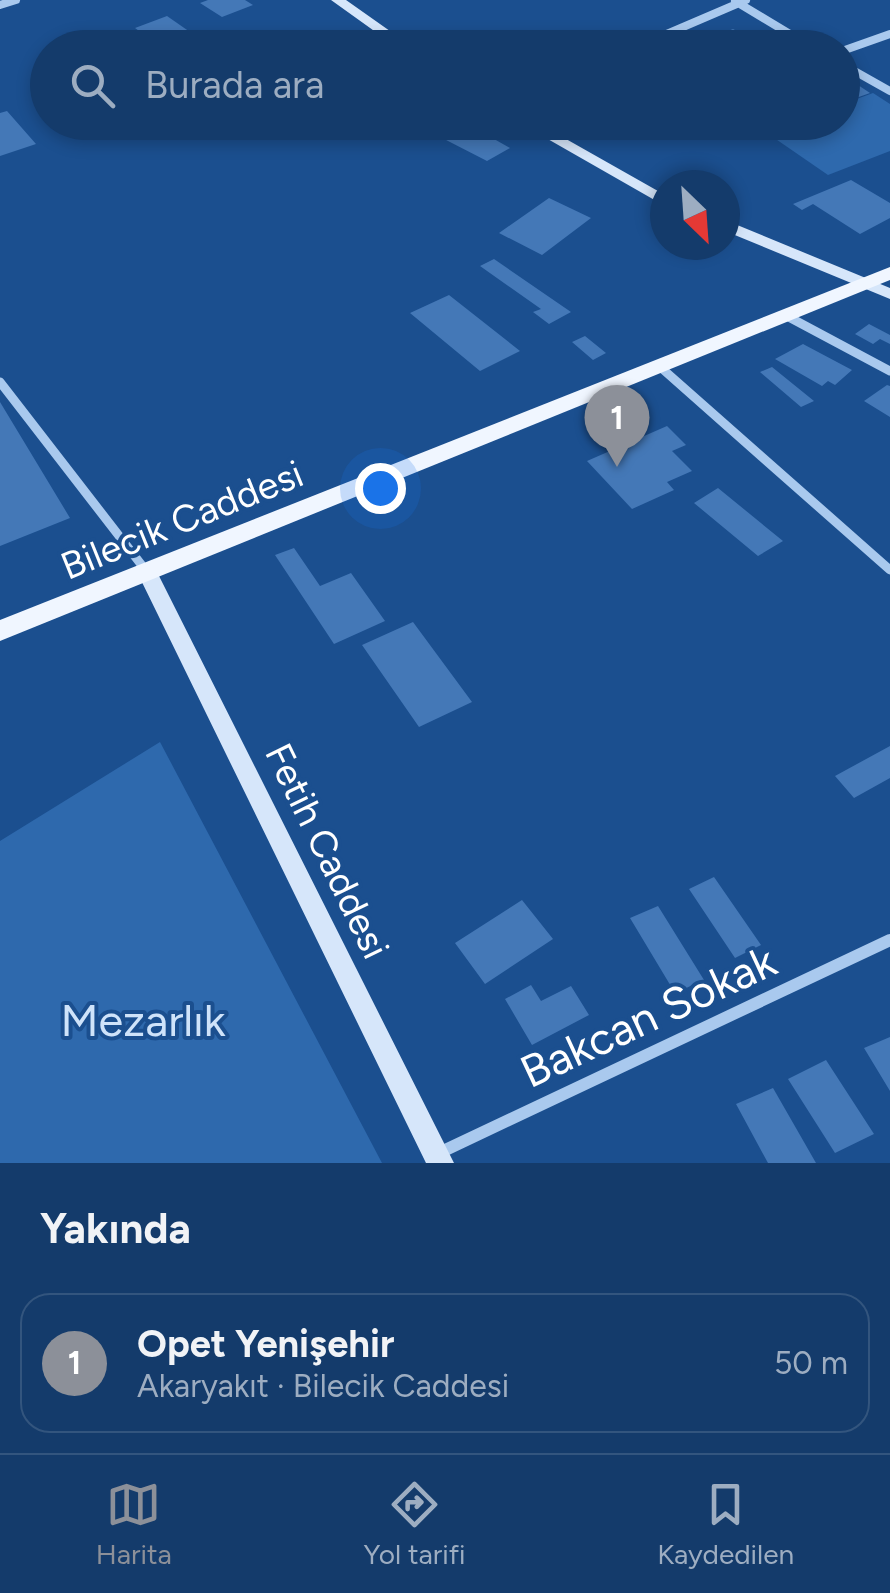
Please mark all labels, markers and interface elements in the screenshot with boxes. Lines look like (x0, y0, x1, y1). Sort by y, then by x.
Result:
search box (30, 30, 860, 140)
icon: search (65, 58, 120, 113)
text: Burada ara (145, 62, 324, 108)
north arrow (650, 170, 740, 260)
pin: 1 (584, 384, 650, 467)
street label: Bilecik Caddesi (54, 451, 310, 589)
your location (355, 463, 406, 514)
street label: Fetih Caddesi (255, 736, 399, 966)
street label: Bakcan Sokak (512, 933, 784, 1099)
park label: Mezarlık (60, 993, 226, 1047)
text: Yakında (40, 1203, 191, 1254)
text: Opet Yenişehir (137, 1321, 394, 1367)
text: 1 (68, 1344, 81, 1382)
text: 50 m (774, 1344, 848, 1382)
text: Akaryakıt · Bilecik Caddesi (137, 1367, 509, 1405)
tab: Harita (96, 1477, 172, 1571)
tab: Yol tarifi (363, 1477, 466, 1571)
tab: Kaydedilen (657, 1477, 794, 1571)

